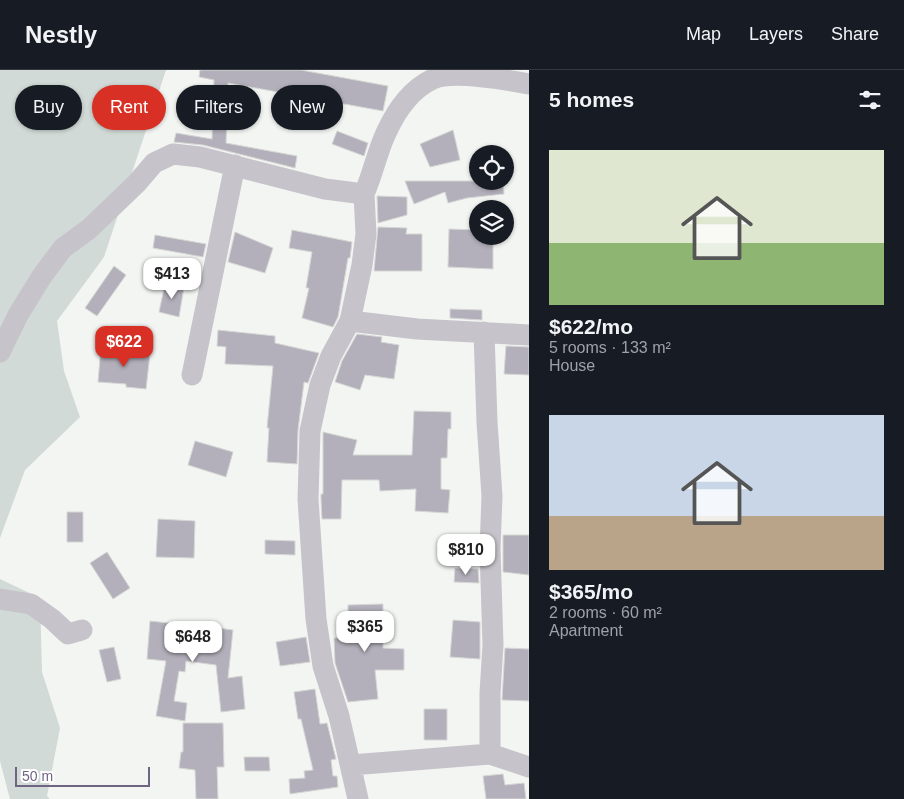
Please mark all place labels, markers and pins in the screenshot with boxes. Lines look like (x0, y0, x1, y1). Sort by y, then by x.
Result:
pin: $413 (142, 258, 202, 300)
pin: $622 (94, 326, 154, 368)
pin: $810 (436, 534, 496, 576)
pin: $365 (335, 610, 395, 653)
pin: $648 (163, 620, 223, 663)

